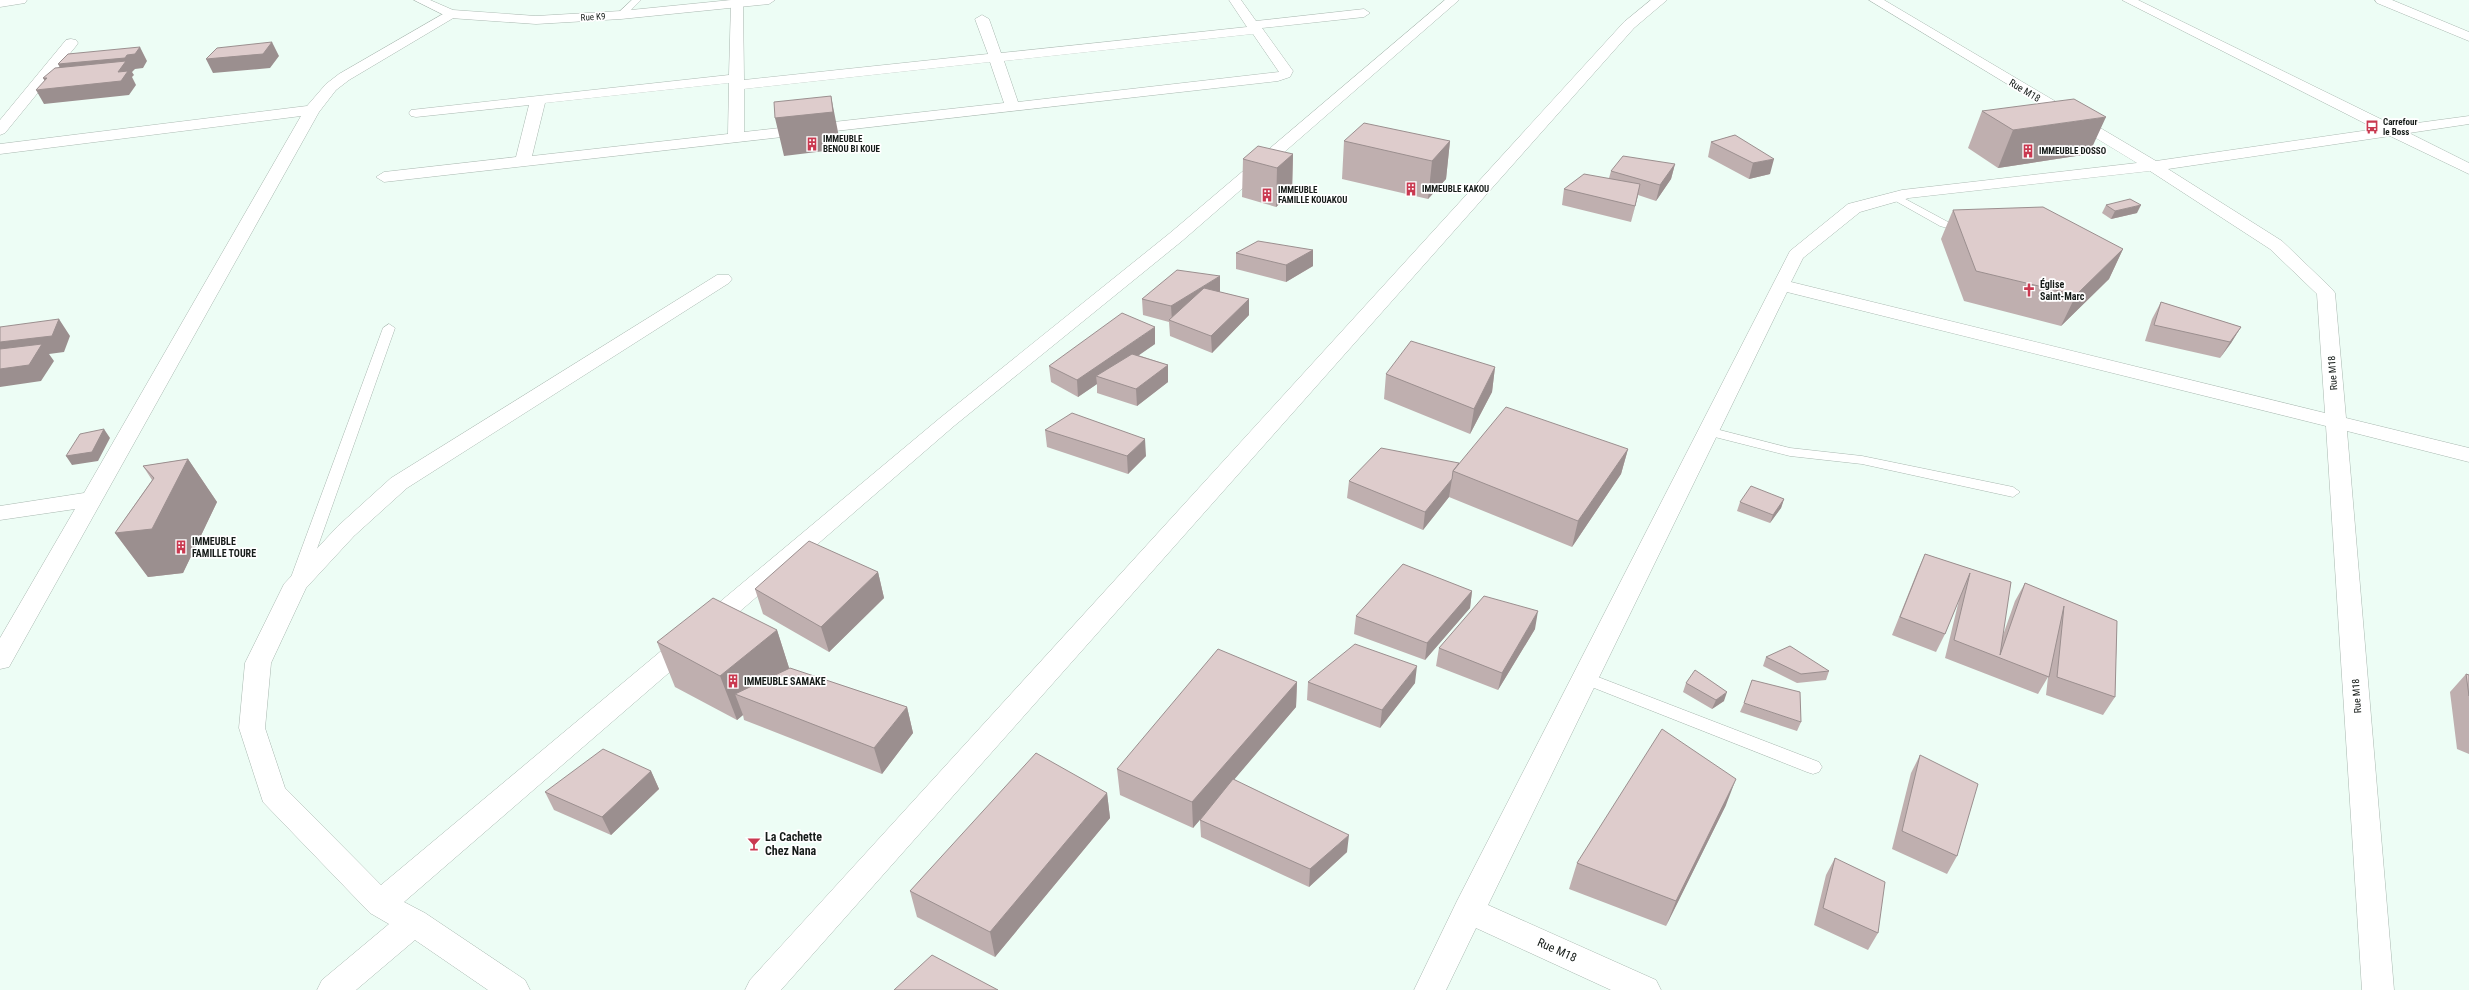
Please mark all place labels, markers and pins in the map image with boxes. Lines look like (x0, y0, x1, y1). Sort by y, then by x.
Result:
place label: Carrefour le Boss (2383, 117, 2417, 137)
bus stop icon: Carrefour le Boss (2364, 119, 2380, 135)
place label: IMMEUBLE BENOU BI KOUE (823, 134, 881, 154)
building icon: IMMEUBLE BENOU BI KOUE (804, 136, 820, 152)
building icon: IMMEUBLE DOSSO (2020, 143, 2036, 159)
place label: IMMEUBLE DOSSO (2039, 146, 2107, 156)
building icon: IMMEUBLE KAKOU (1403, 181, 1419, 197)
place label: IMMEUBLE KAKOU (1422, 184, 1489, 194)
place label: IMMEUBLE FAMILLE KOUAKOU (1278, 185, 1347, 205)
building icon: IMMEUBLE FAMILLE KOUAKOU (1259, 187, 1275, 203)
place label: Église Saint-Marc (2040, 278, 2085, 302)
church icon: Église Saint-Marc (2021, 282, 2037, 298)
place label: IMMEUBLE FAMILLE TOURE (192, 536, 256, 559)
building icon: IMMEUBLE FAMILLE TOURE (173, 539, 189, 555)
building icon: IMMEUBLE SAMAKE (725, 673, 741, 689)
place label: IMMEUBLE SAMAKE (744, 676, 826, 687)
place label: La Cachette Chez Nana (765, 830, 822, 858)
bar icon: La Cachette Chez Nana (746, 836, 762, 852)

